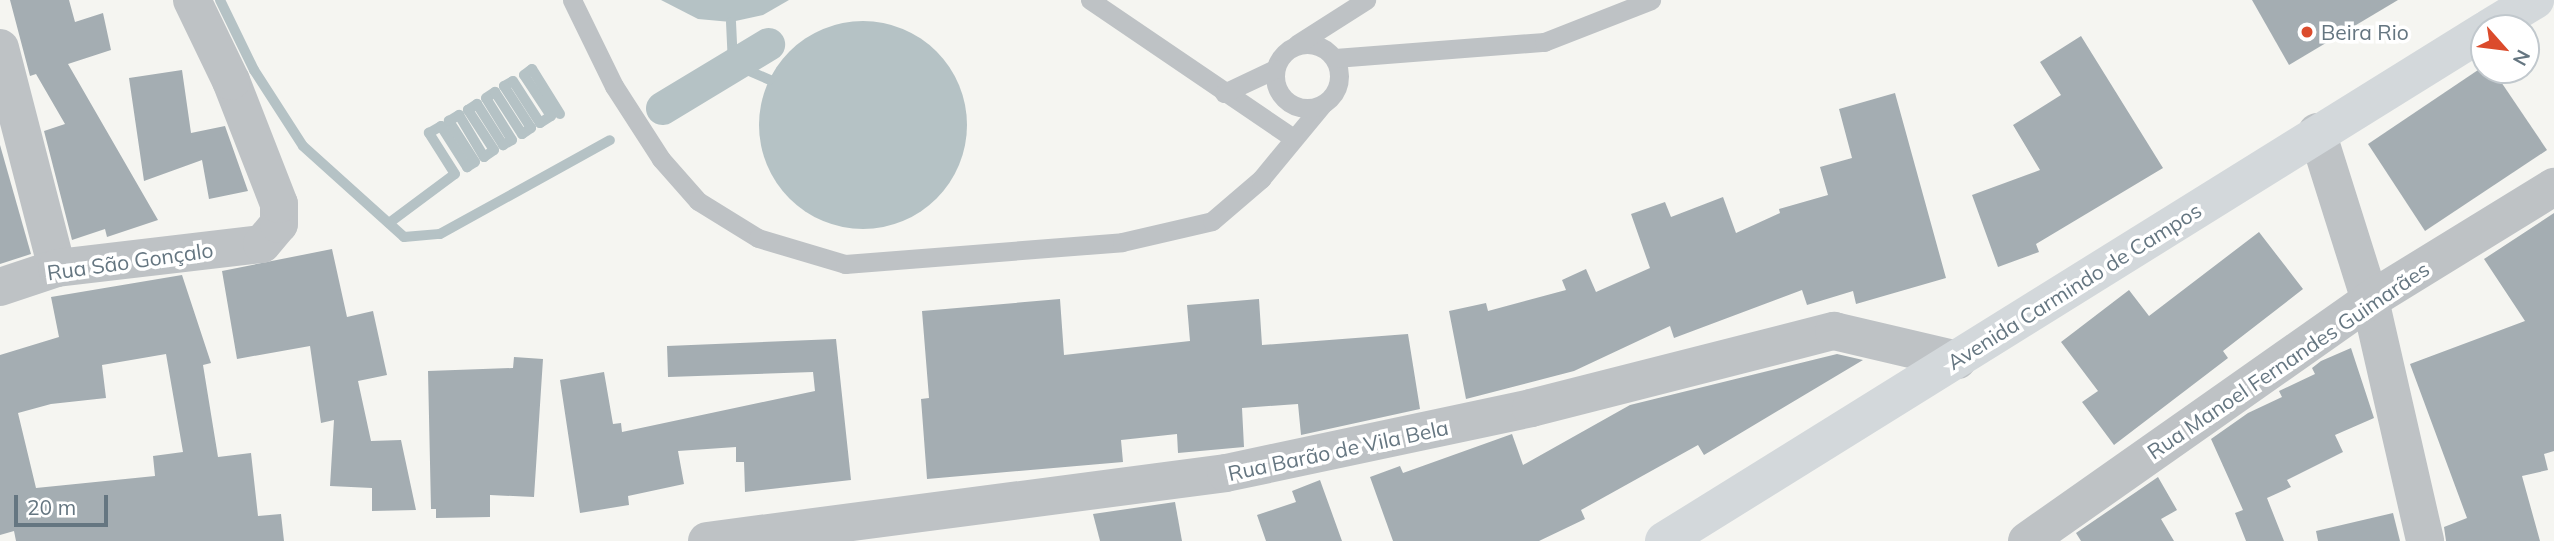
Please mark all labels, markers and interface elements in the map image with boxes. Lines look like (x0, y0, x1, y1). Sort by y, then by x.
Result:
north arrow (2470, 14, 2540, 84)
place label: Beira Rio (2321, 19, 2409, 45)
marker: Beira Rio (2299, 24, 2315, 40)
text: N (2508, 46, 2536, 70)
street label: Avenida Carmindo de Campos (1942, 197, 2206, 375)
street label: Rua São Gonçalo (45, 237, 215, 285)
street label: Rua Manoel Fernandes Guimarães (2142, 256, 2434, 464)
street label: Rua Barão de Vila Bela (1225, 414, 1451, 486)
scale bar (18, 482, 112, 526)
text: 20 m (27, 494, 76, 520)

